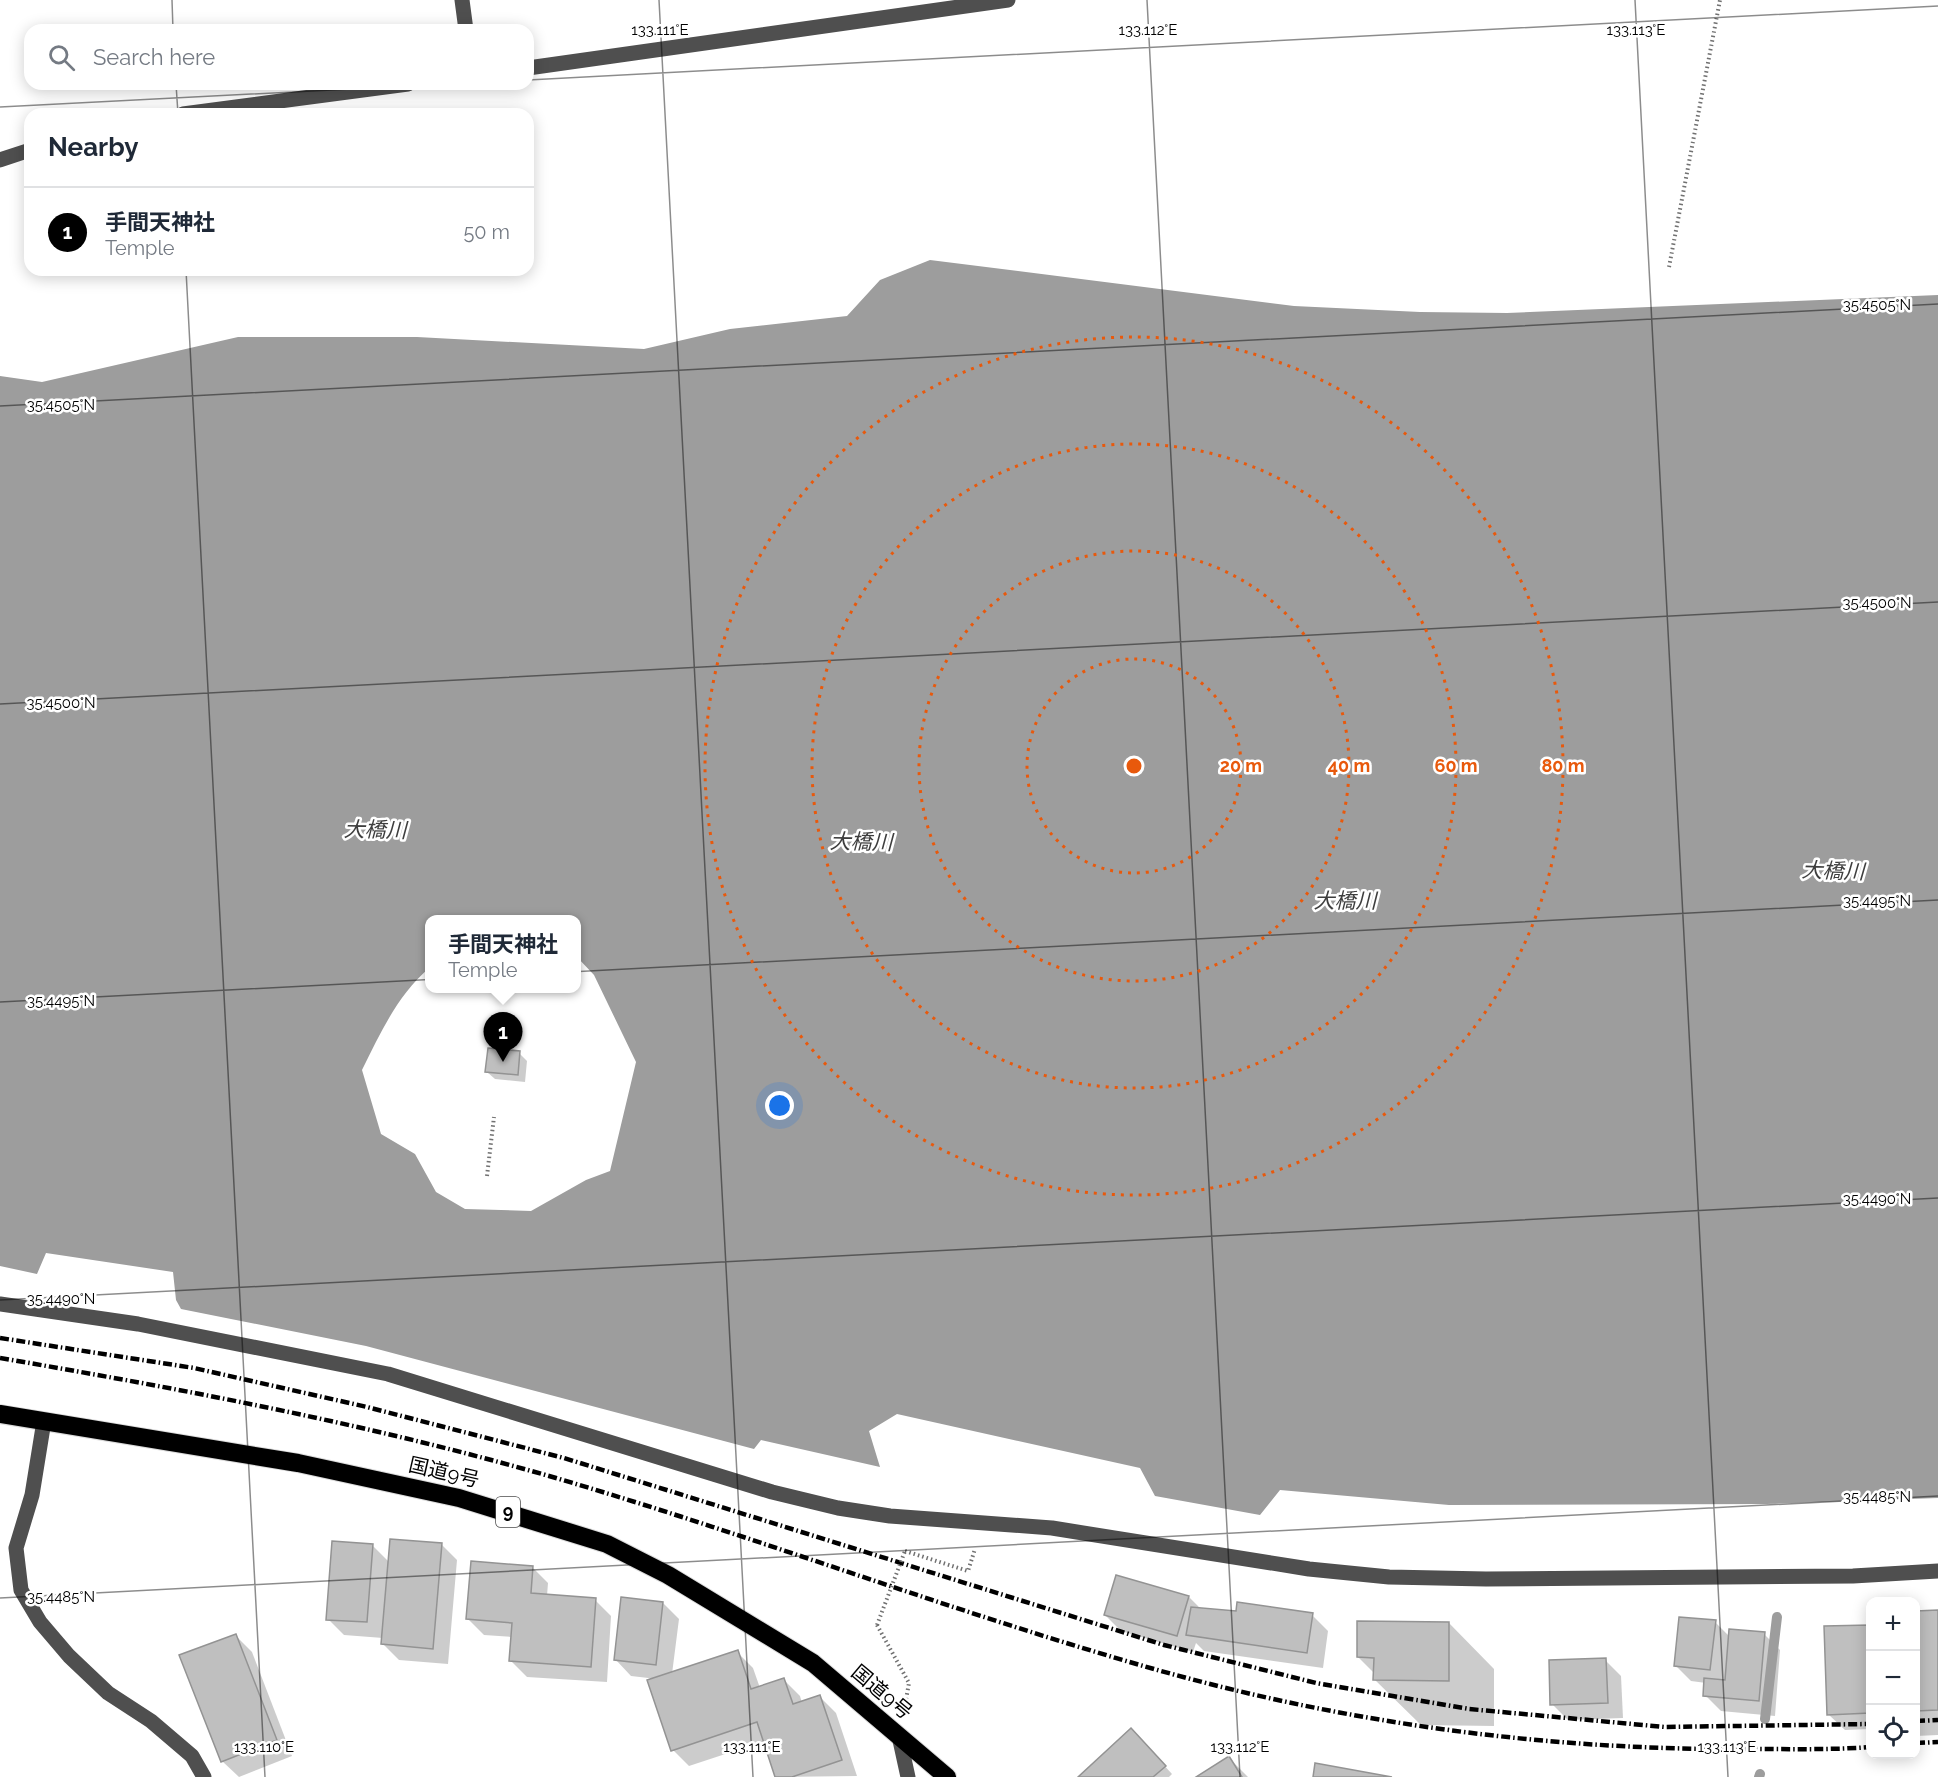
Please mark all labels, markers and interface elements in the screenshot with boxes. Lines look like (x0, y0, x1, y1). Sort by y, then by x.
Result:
text: 133.111°E (631, 21, 689, 39)
text: 133.112°E (1119, 21, 1177, 39)
text: 133.113°E (1607, 21, 1665, 39)
search box (24, 24, 534, 90)
icon: search (45, 41, 78, 74)
text: Search here (93, 44, 215, 70)
text: Nearby (48, 132, 138, 162)
text: 手間天神社 (105, 209, 215, 235)
text: 1 (63, 220, 72, 244)
text: 50 m (463, 220, 510, 244)
text: Temple (105, 236, 175, 260)
text: 35.4505°N (1843, 296, 1911, 314)
text: 35.4505°N (27, 396, 95, 414)
text: 35.4500°N (1842, 594, 1912, 612)
text: 35.4500°N (26, 694, 96, 712)
text: 20 m (1220, 755, 1262, 776)
text: 40 m (1328, 755, 1370, 776)
text: 60 m (1434, 755, 1478, 776)
text: 80 m (1541, 755, 1585, 776)
centre of rings (1124, 756, 1144, 776)
water label: 大橋川 (343, 816, 409, 843)
water label: 大橋川 (829, 828, 895, 855)
water label: 大橋川 (1801, 857, 1867, 884)
water label: 大橋川 (1314, 888, 1378, 913)
text: 35.4495°N (1843, 892, 1911, 910)
popup (425, 915, 581, 993)
text: 手間天神社 (448, 931, 558, 957)
text: Temple (448, 958, 518, 982)
text: 35.4495°N (27, 992, 95, 1010)
pin: 1 (484, 1012, 522, 1062)
your location (765, 1091, 794, 1120)
text: 35.4490°N (1843, 1190, 1911, 1208)
text: 35.4490°N (27, 1290, 95, 1308)
street label: 国道9号 (406, 1452, 482, 1492)
text: 35.4485°N (1843, 1488, 1911, 1506)
road number: 9 (496, 1497, 520, 1527)
text: 35.4485°N (27, 1588, 95, 1606)
map controls (1866, 1597, 1920, 1759)
button: + (1866, 1597, 1920, 1651)
button: − (1866, 1651, 1920, 1705)
street label: 国道9号 (847, 1660, 917, 1724)
button: locate (1866, 1705, 1920, 1759)
text: 133.110°E (234, 1738, 294, 1756)
text: 133.111°E (723, 1738, 781, 1756)
text: 133.112°E (1211, 1738, 1269, 1756)
text: 133.113°E (1698, 1738, 1756, 1756)

